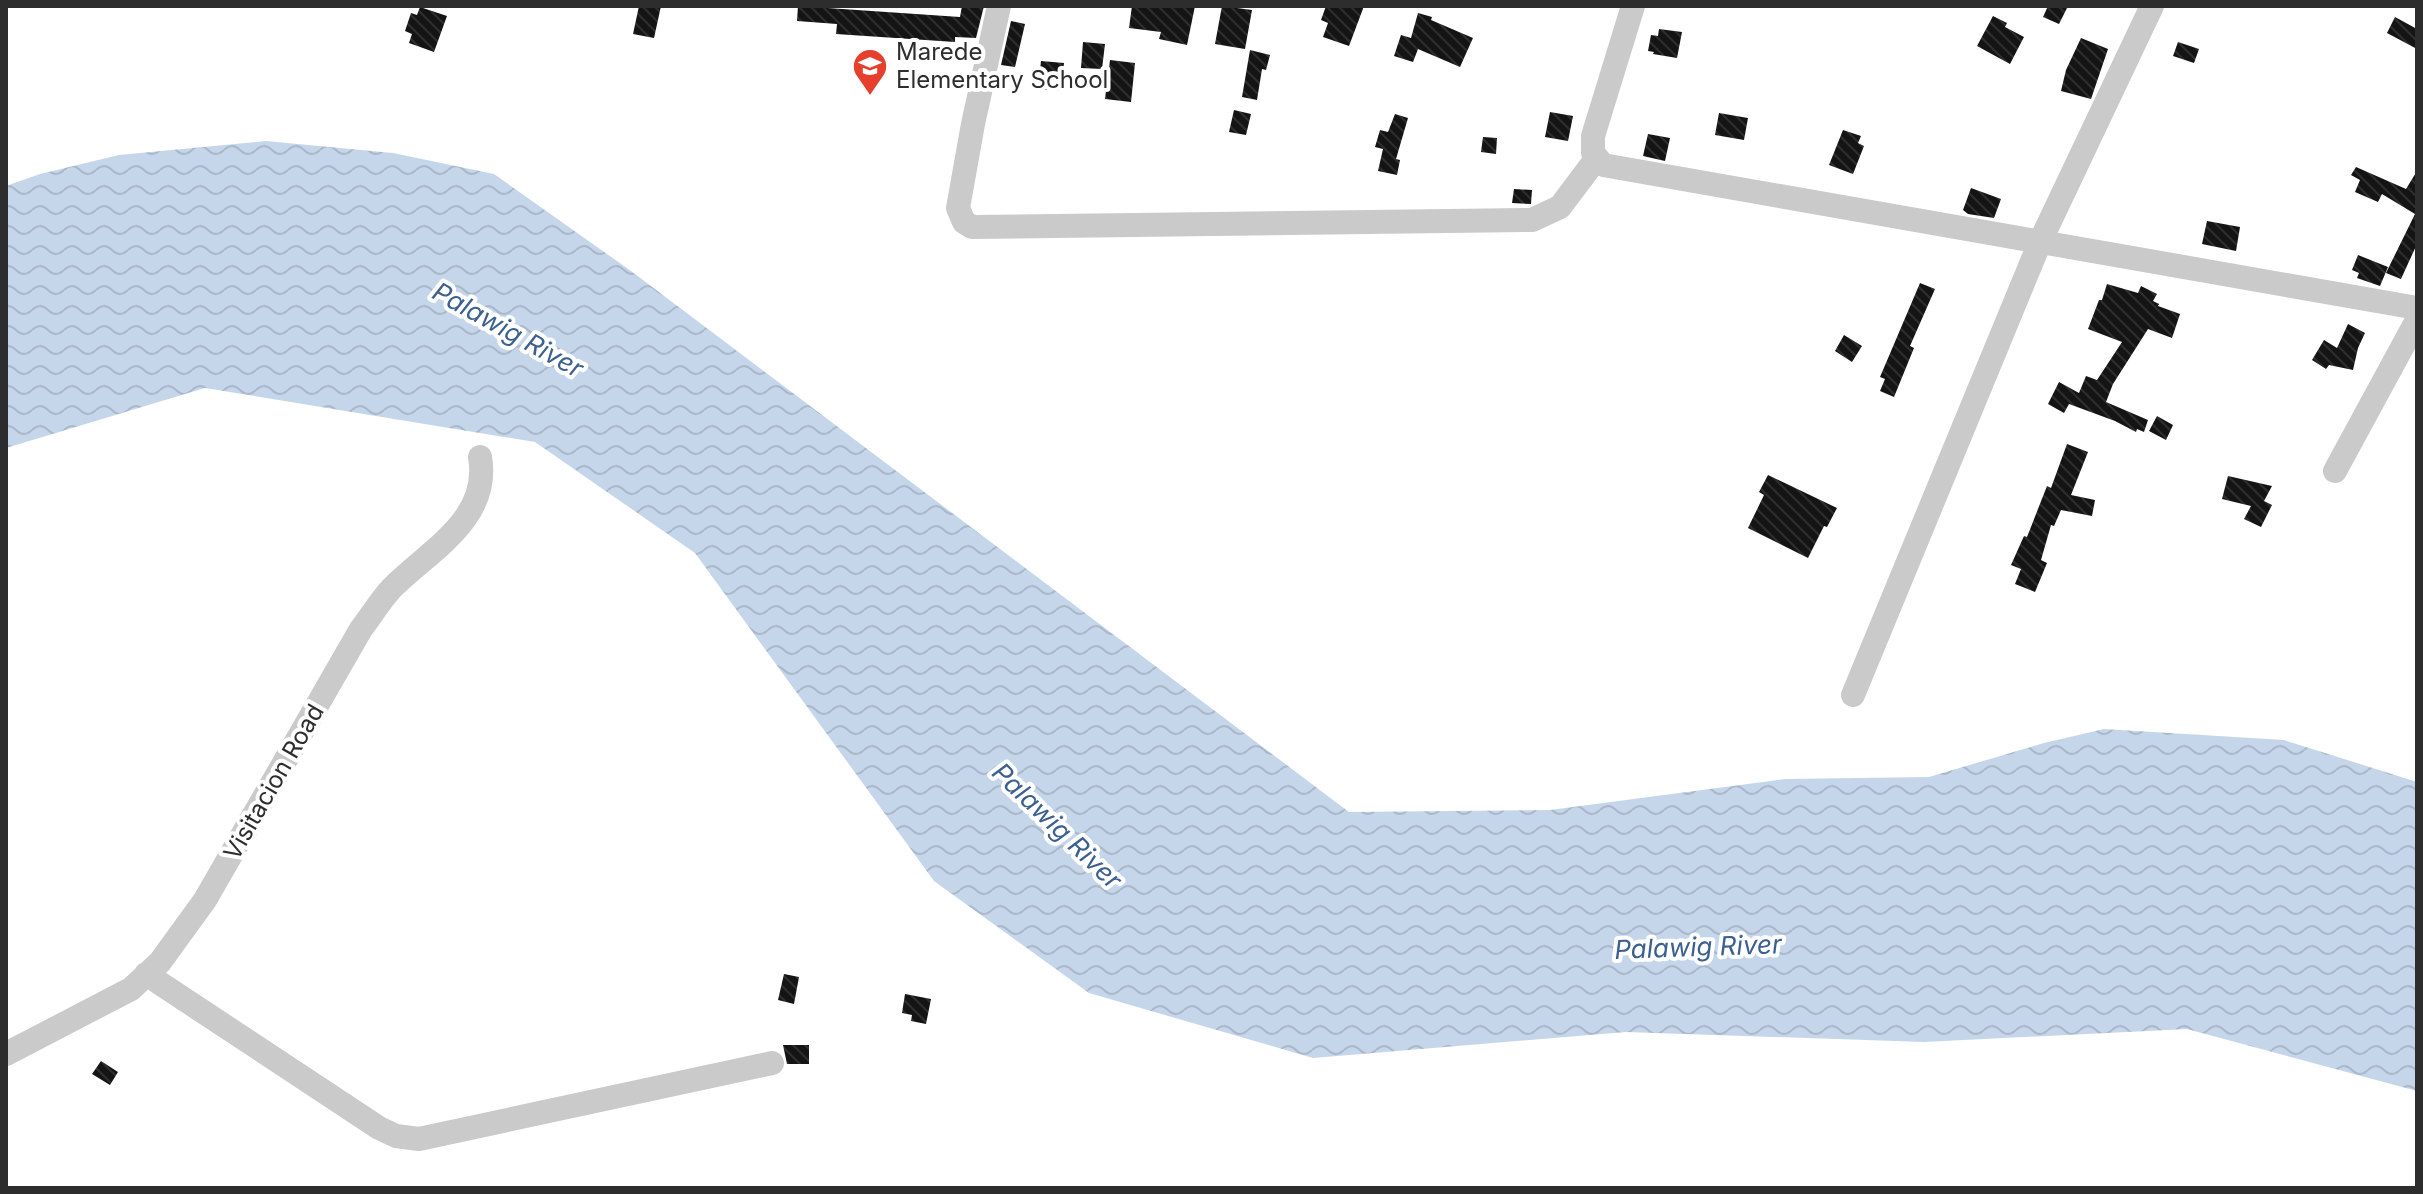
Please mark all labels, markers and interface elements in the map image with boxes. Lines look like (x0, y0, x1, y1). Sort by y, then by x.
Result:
place label: Marede Elementary School (896, 37, 1108, 94)
school or university icon: Marede Elementary School (851, 47, 889, 97)
water label: Palawig River (427, 275, 590, 384)
street label: Visitacion Road (217, 699, 330, 865)
water label: Palawig River (986, 756, 1129, 896)
water label: Palawig River (1614, 928, 1783, 965)

